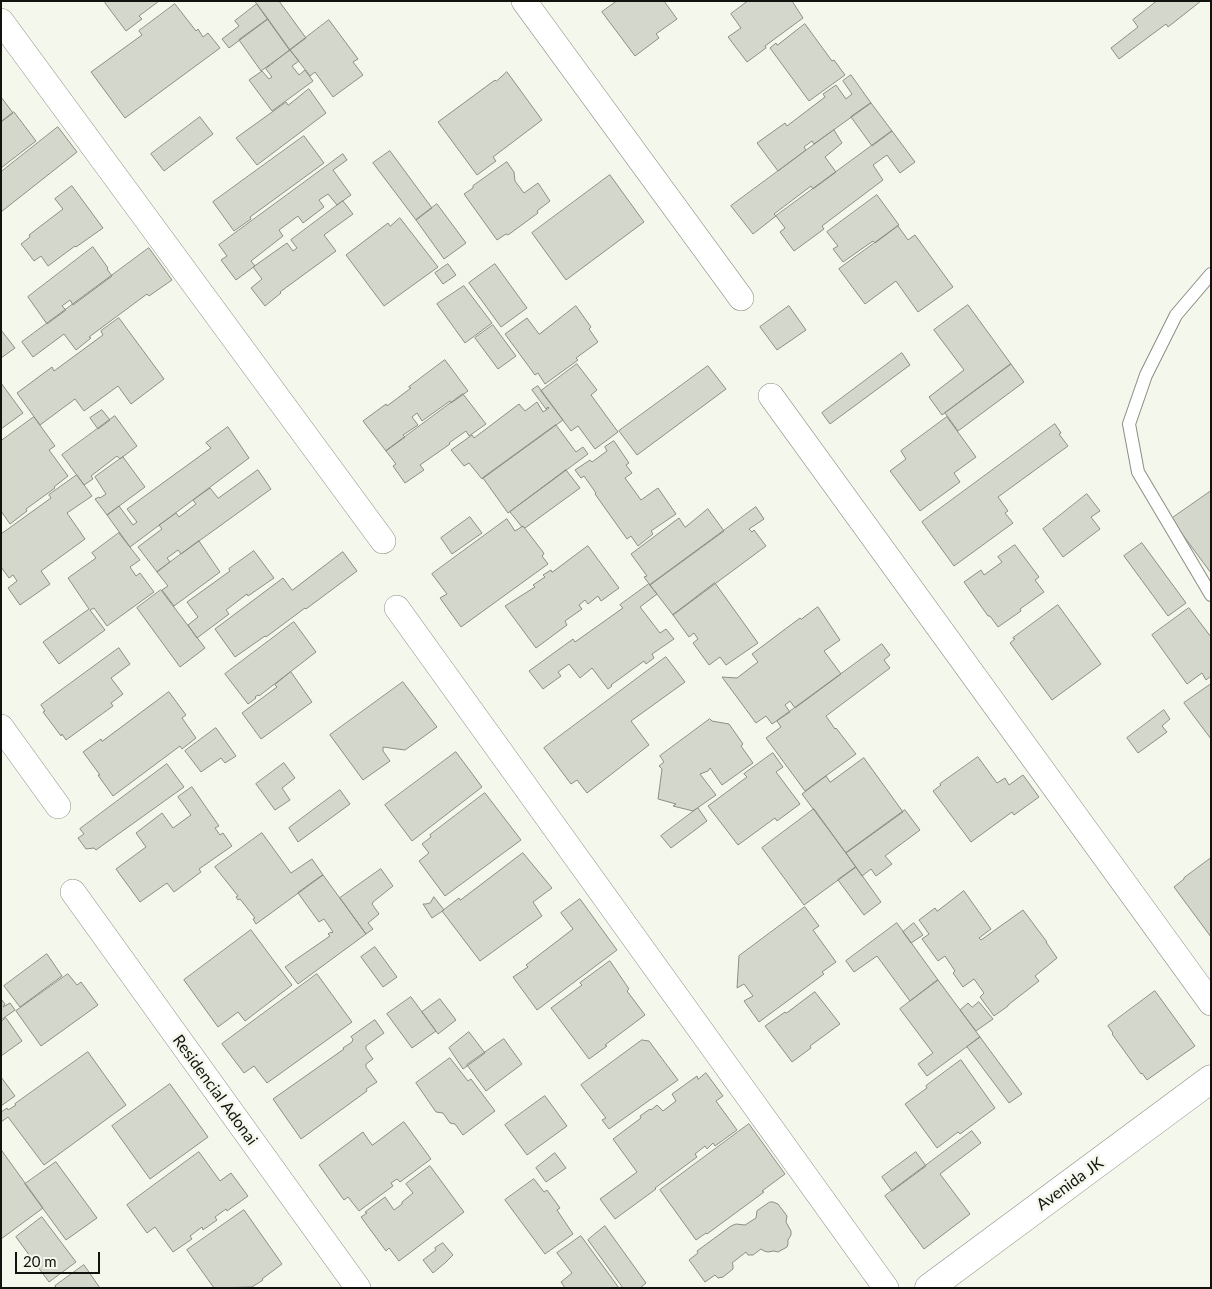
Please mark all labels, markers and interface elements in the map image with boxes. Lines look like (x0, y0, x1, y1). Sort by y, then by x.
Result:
street label: Residencial Adonai (169, 1031, 261, 1149)
street label: Avenida JK (1033, 1153, 1107, 1215)
scale bar (18, 1242, 102, 1274)
text: 20 m (23, 1252, 57, 1270)

